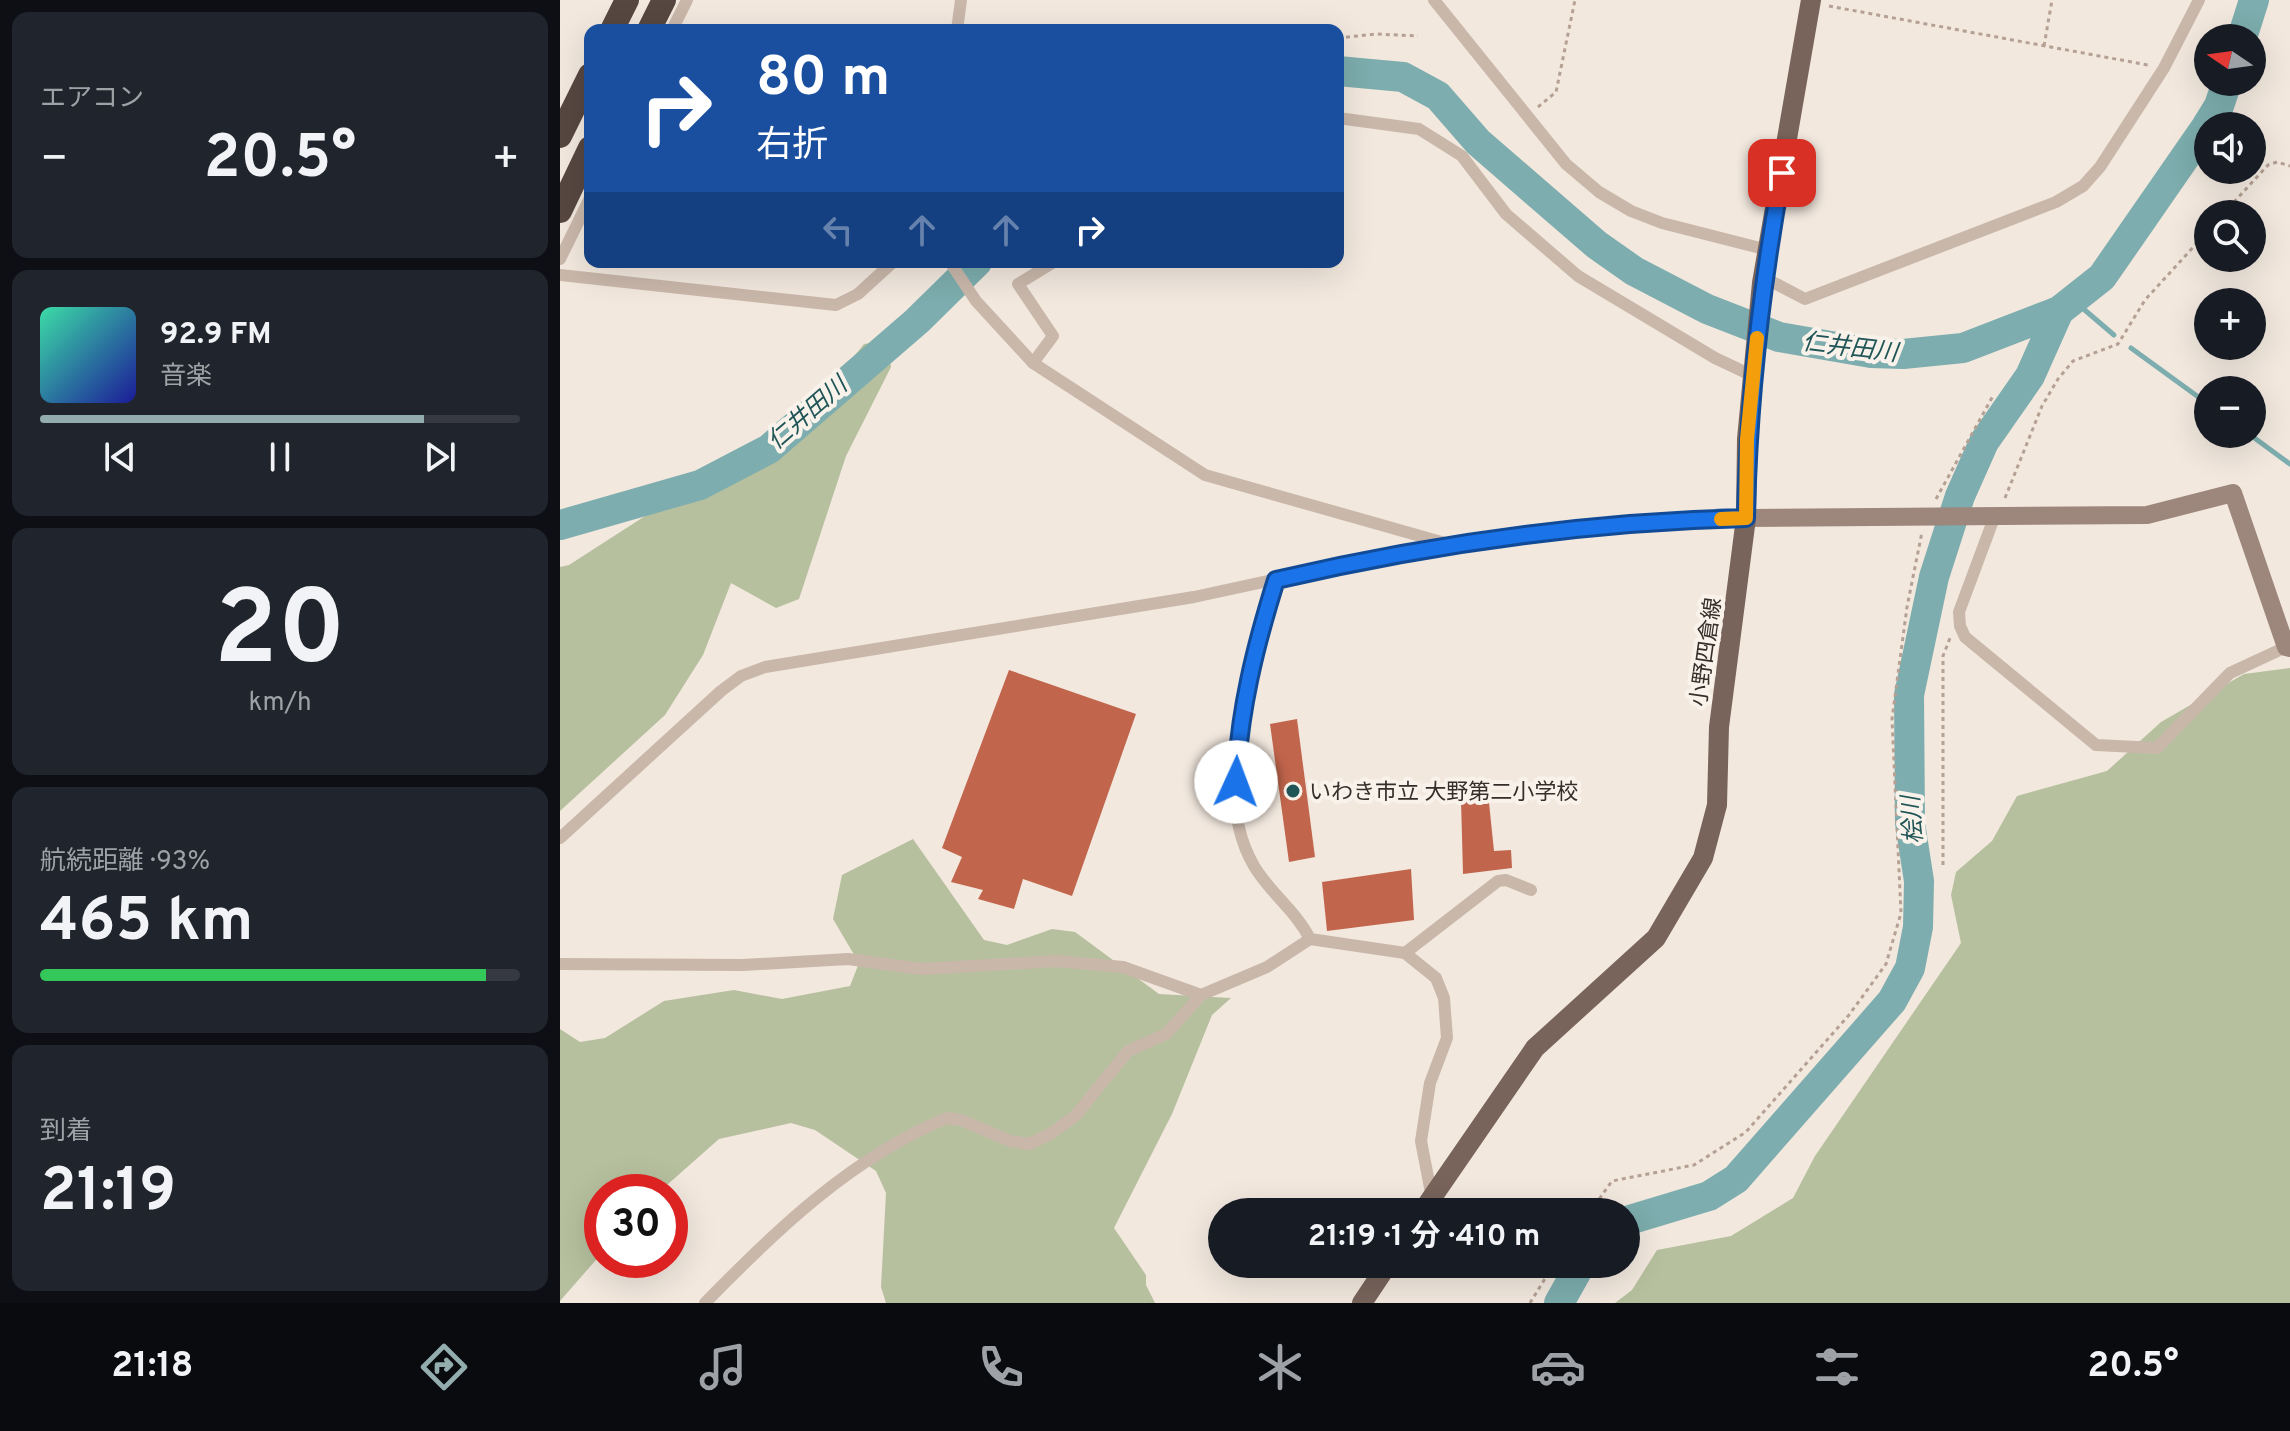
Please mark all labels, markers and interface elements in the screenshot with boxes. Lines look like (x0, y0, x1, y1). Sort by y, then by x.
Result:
north arrow (2194, 24, 2266, 96)
map controls (2194, 24, 2266, 448)
text: 80 m (756, 45, 890, 115)
icon: right (624, 56, 728, 160)
text: エアコン (40, 83, 144, 116)
button: sound (2194, 112, 2266, 184)
text: 20.5° (204, 123, 356, 199)
text: 右折 (756, 124, 828, 170)
text: − (40, 133, 68, 189)
text: + (492, 133, 520, 189)
pin (1748, 139, 1816, 207)
icon: arrive (1760, 151, 1804, 195)
button: search (2194, 200, 2266, 272)
icon: left (816, 208, 860, 252)
icon: ahead (900, 208, 944, 252)
icon: ahead (984, 208, 1028, 252)
icon: right (1068, 208, 1112, 252)
button: + (2194, 288, 2266, 360)
text: 92.9 FM (160, 317, 272, 354)
water label: 仁井田川 (1800, 328, 1902, 370)
text: 音楽 (160, 361, 212, 394)
water label: 仁井田川 (762, 370, 857, 457)
button: − (2194, 376, 2266, 448)
icon: previous (98, 435, 142, 479)
icon: pause (258, 435, 302, 479)
icon: next (418, 435, 462, 479)
text: 20 (214, 569, 346, 701)
street label: 小野四倉線 (1686, 596, 1728, 709)
text: km/h (248, 687, 312, 720)
position arrow (1194, 740, 1278, 824)
place label: いわき市立 大野第二小学校 (1309, 780, 1578, 807)
marker: いわき市立 大野第二小学校 (1284, 782, 1302, 800)
water label: 桧川 (1897, 792, 1931, 845)
text: 航続距離 · 93% (40, 846, 210, 879)
text: 465 km (40, 886, 253, 962)
text: 到着 (40, 1116, 92, 1149)
text: 21:19 (40, 1156, 176, 1232)
speed limit sign: 30 (584, 1174, 688, 1278)
text: 21:19 · 1 分 · 410 m (1308, 1219, 1540, 1256)
icon: directions (416, 1339, 472, 1395)
icon: music (695, 1339, 751, 1395)
icon: phone (973, 1339, 1029, 1395)
icon: climate (1252, 1339, 1308, 1395)
icon: car (1530, 1339, 1586, 1395)
icon: filters (1809, 1339, 1865, 1395)
text: 21:18 (111, 1344, 193, 1390)
text: 20.5° (2087, 1344, 2179, 1390)

